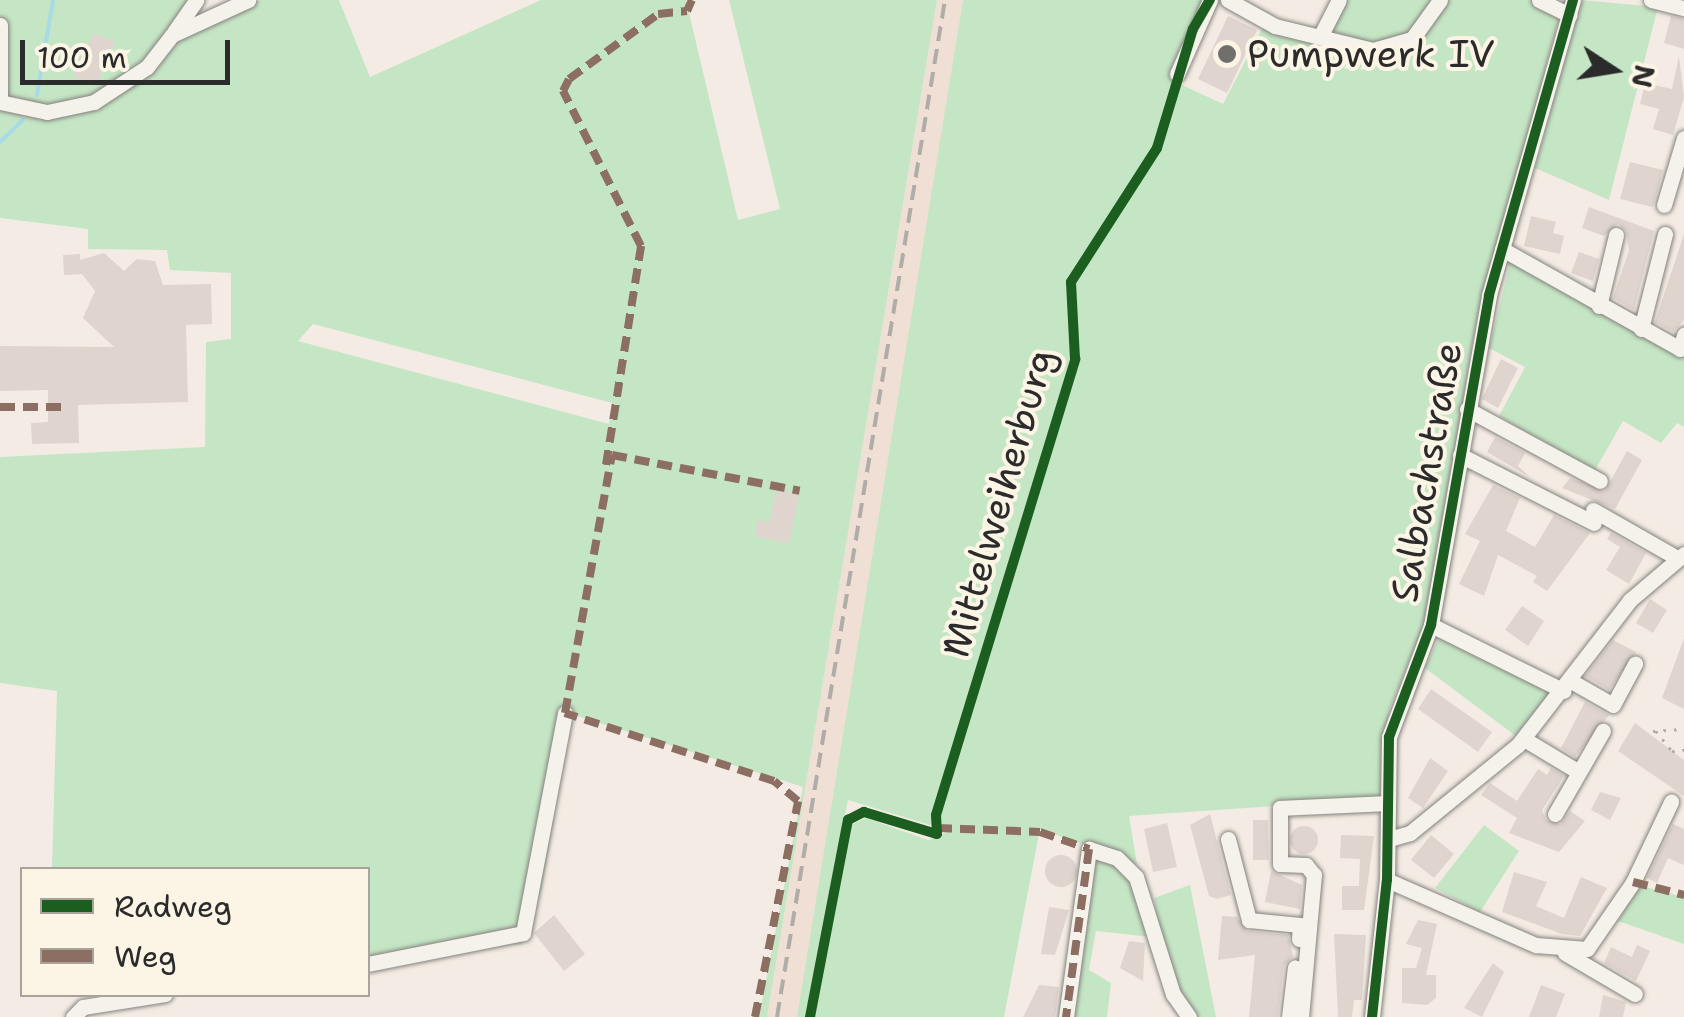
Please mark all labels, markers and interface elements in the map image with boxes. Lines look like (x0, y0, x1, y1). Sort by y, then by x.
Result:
scale bar (25, 20, 235, 82)
north arrow (1564, 20, 1664, 120)
place label: Pumpwerk IV (1247, 31, 1495, 77)
text: 100 m (37, 37, 127, 78)
marker: Pumpwerk IV (1216, 43, 1238, 65)
text: N (1622, 61, 1664, 91)
street label: Salbachstraße (1381, 339, 1471, 605)
street label: Mittelweiherburg (932, 344, 1064, 662)
legend (20, 867, 370, 997)
text: Radweg (114, 886, 232, 927)
text: Weg (114, 936, 177, 977)

